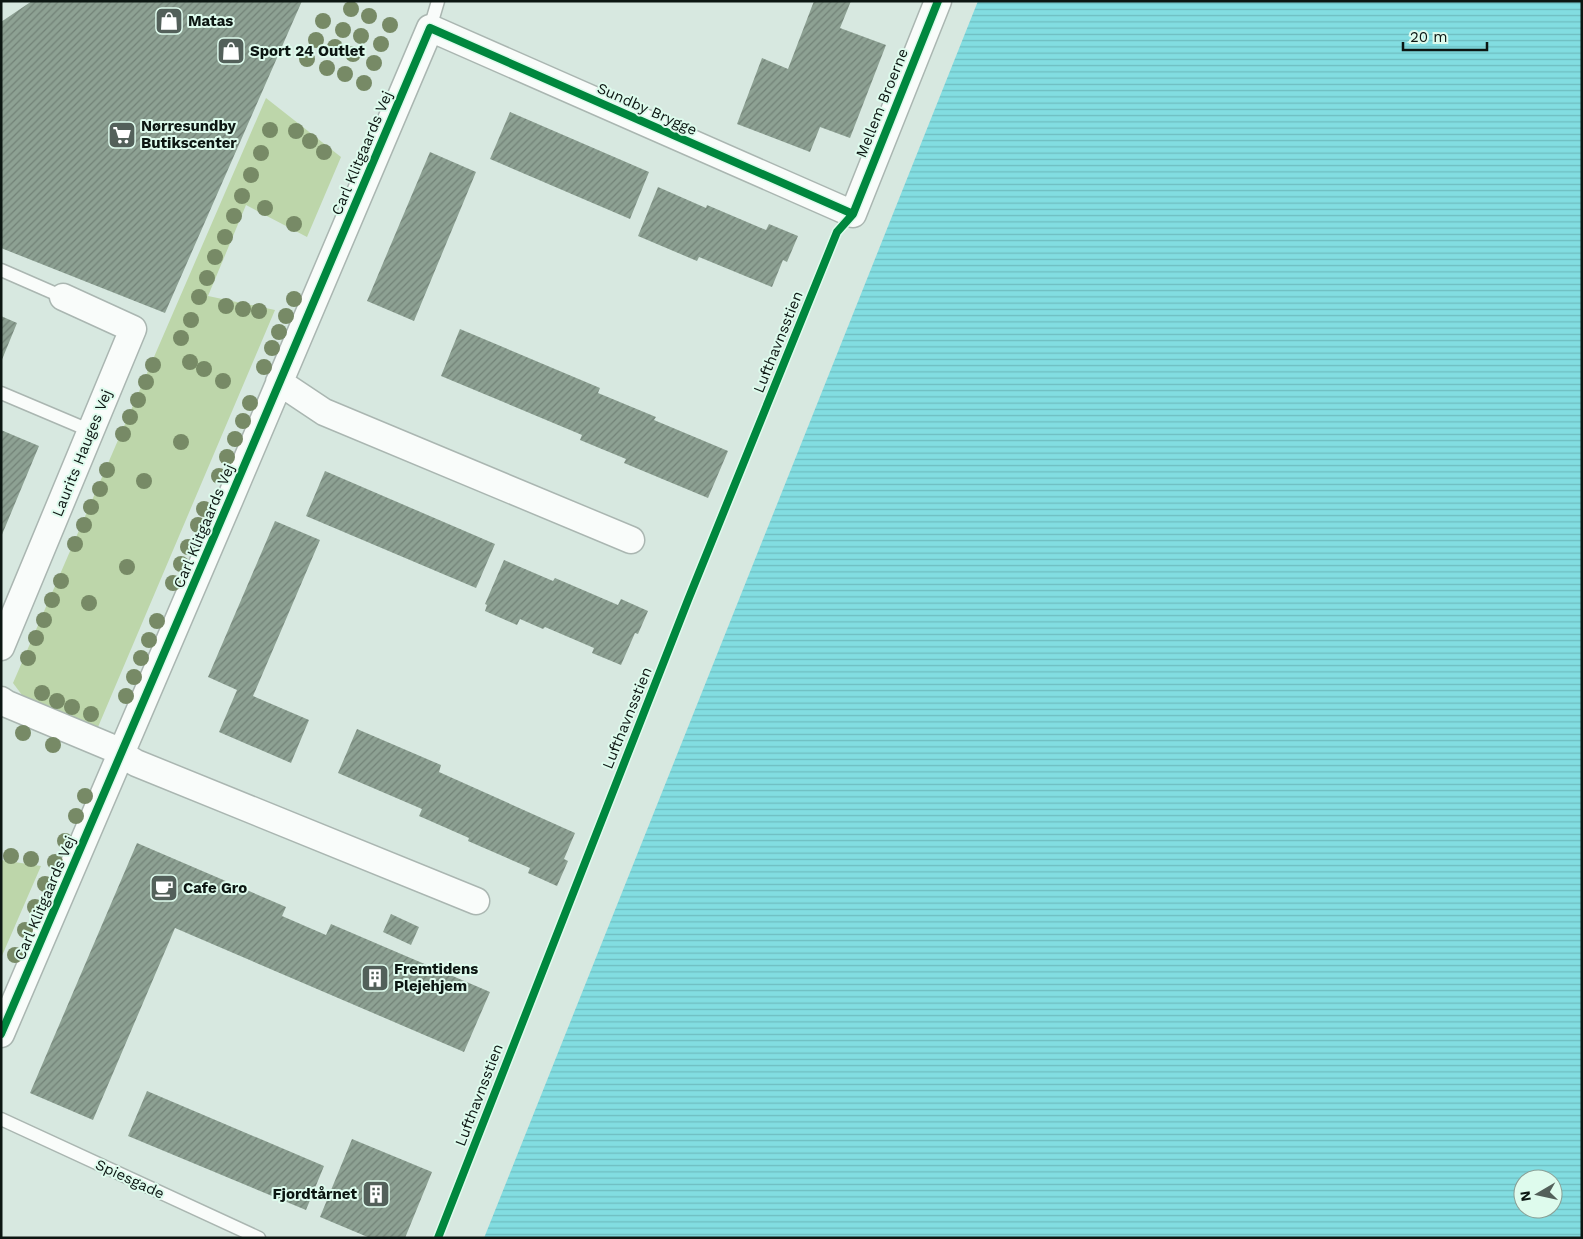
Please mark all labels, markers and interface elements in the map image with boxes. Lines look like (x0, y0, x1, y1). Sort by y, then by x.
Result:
shop icon: Matas (154, 6, 184, 36)
place label: Matas (188, 12, 233, 30)
scale bar (1403, 20, 1487, 52)
text: 20 m (1410, 28, 1448, 46)
shop icon: Sport 24 Outlet (216, 36, 246, 66)
place label: Sport 24 Outlet (250, 42, 365, 60)
street label: Mellem Broerne (852, 46, 912, 160)
street label: Sundby Brygge (594, 79, 700, 139)
street label: Carl Klitgaards Vej (328, 88, 396, 218)
place label: Nørresundby Butikscenter (141, 117, 237, 152)
supermarket icon: Nørresundby Butikscenter (107, 120, 137, 150)
street label: Lufthavnsstien (749, 289, 807, 395)
street label: Laurits Hauges Vej (48, 387, 116, 519)
street label: Carl Klitgaards Vej (170, 461, 238, 591)
street label: Lufthavnsstien (598, 665, 656, 771)
street label: Carl Klitgaards Vej (11, 833, 79, 963)
cafe icon: Cafe Gro (149, 873, 179, 903)
place label: Cafe Gro (183, 879, 247, 897)
place label: Fremtidens Plejehjem (394, 960, 478, 995)
building icon: Fremtidens Plejehjem (360, 963, 390, 993)
street label: Lufthavnsstien (451, 1041, 507, 1149)
street label: Spiesgade (93, 1155, 167, 1203)
north arrow (1513, 1169, 1563, 1219)
building icon: Fjordtårnet (361, 1179, 391, 1209)
place label: Fjordtårnet (272, 1185, 357, 1203)
text: N (1516, 1190, 1534, 1202)

